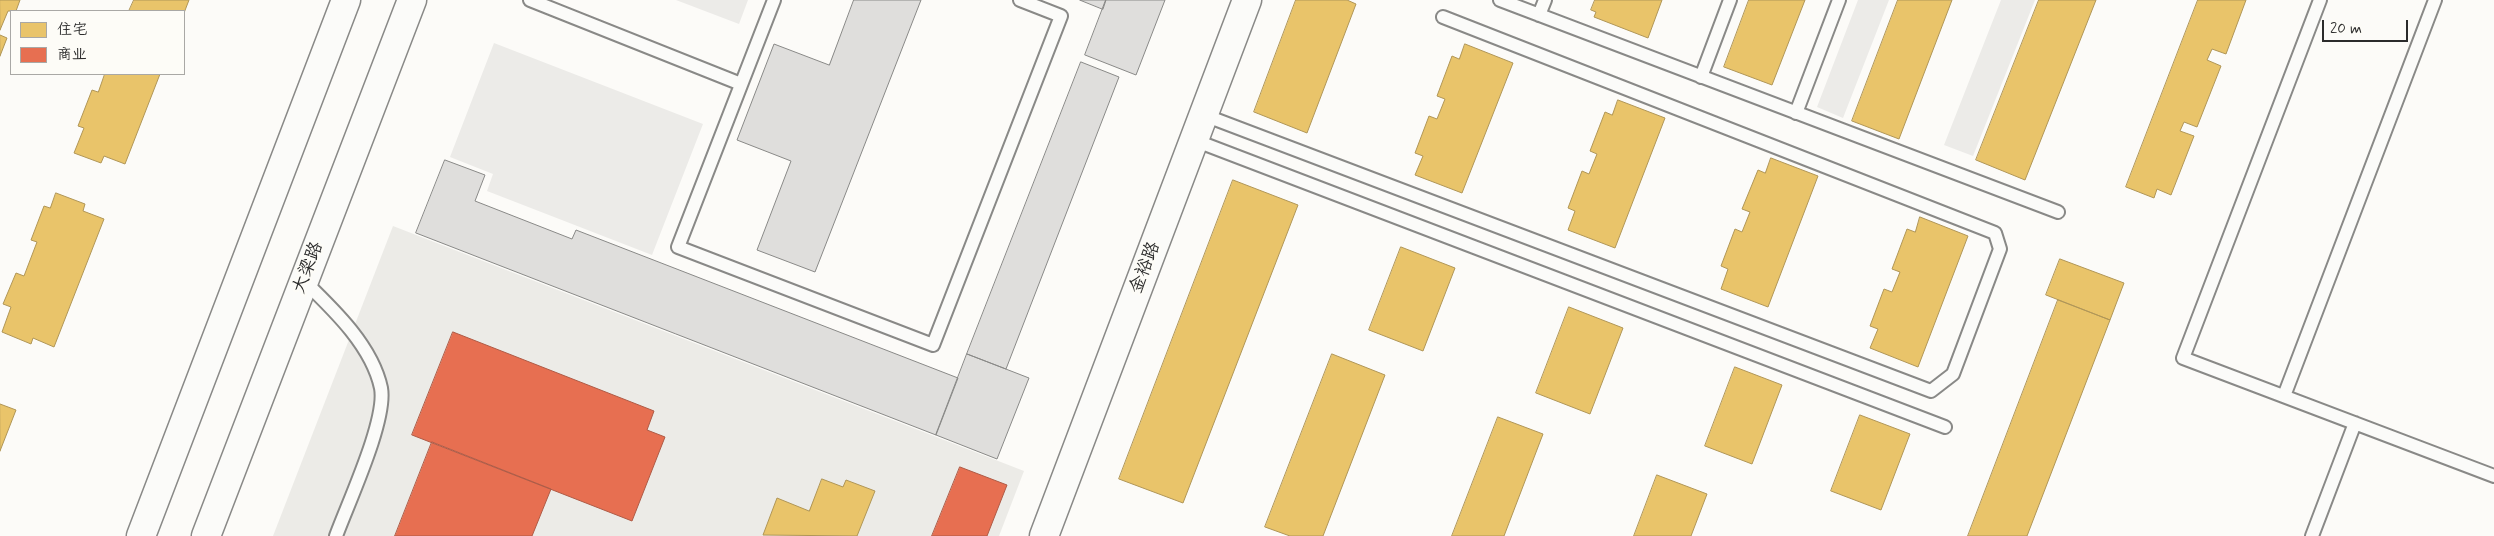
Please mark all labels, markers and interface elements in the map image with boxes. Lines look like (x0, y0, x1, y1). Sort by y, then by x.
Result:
legend (10, 10, 185, 75)
scale bar (2324, 10, 2410, 42)
text: 20 m (2330, 19, 2362, 39)
text: 住宅 (57, 20, 87, 40)
text: 商业 (57, 45, 87, 65)
street label: 大梁路 (289, 239, 329, 297)
street label: 金裕路 (1126, 239, 1166, 297)

